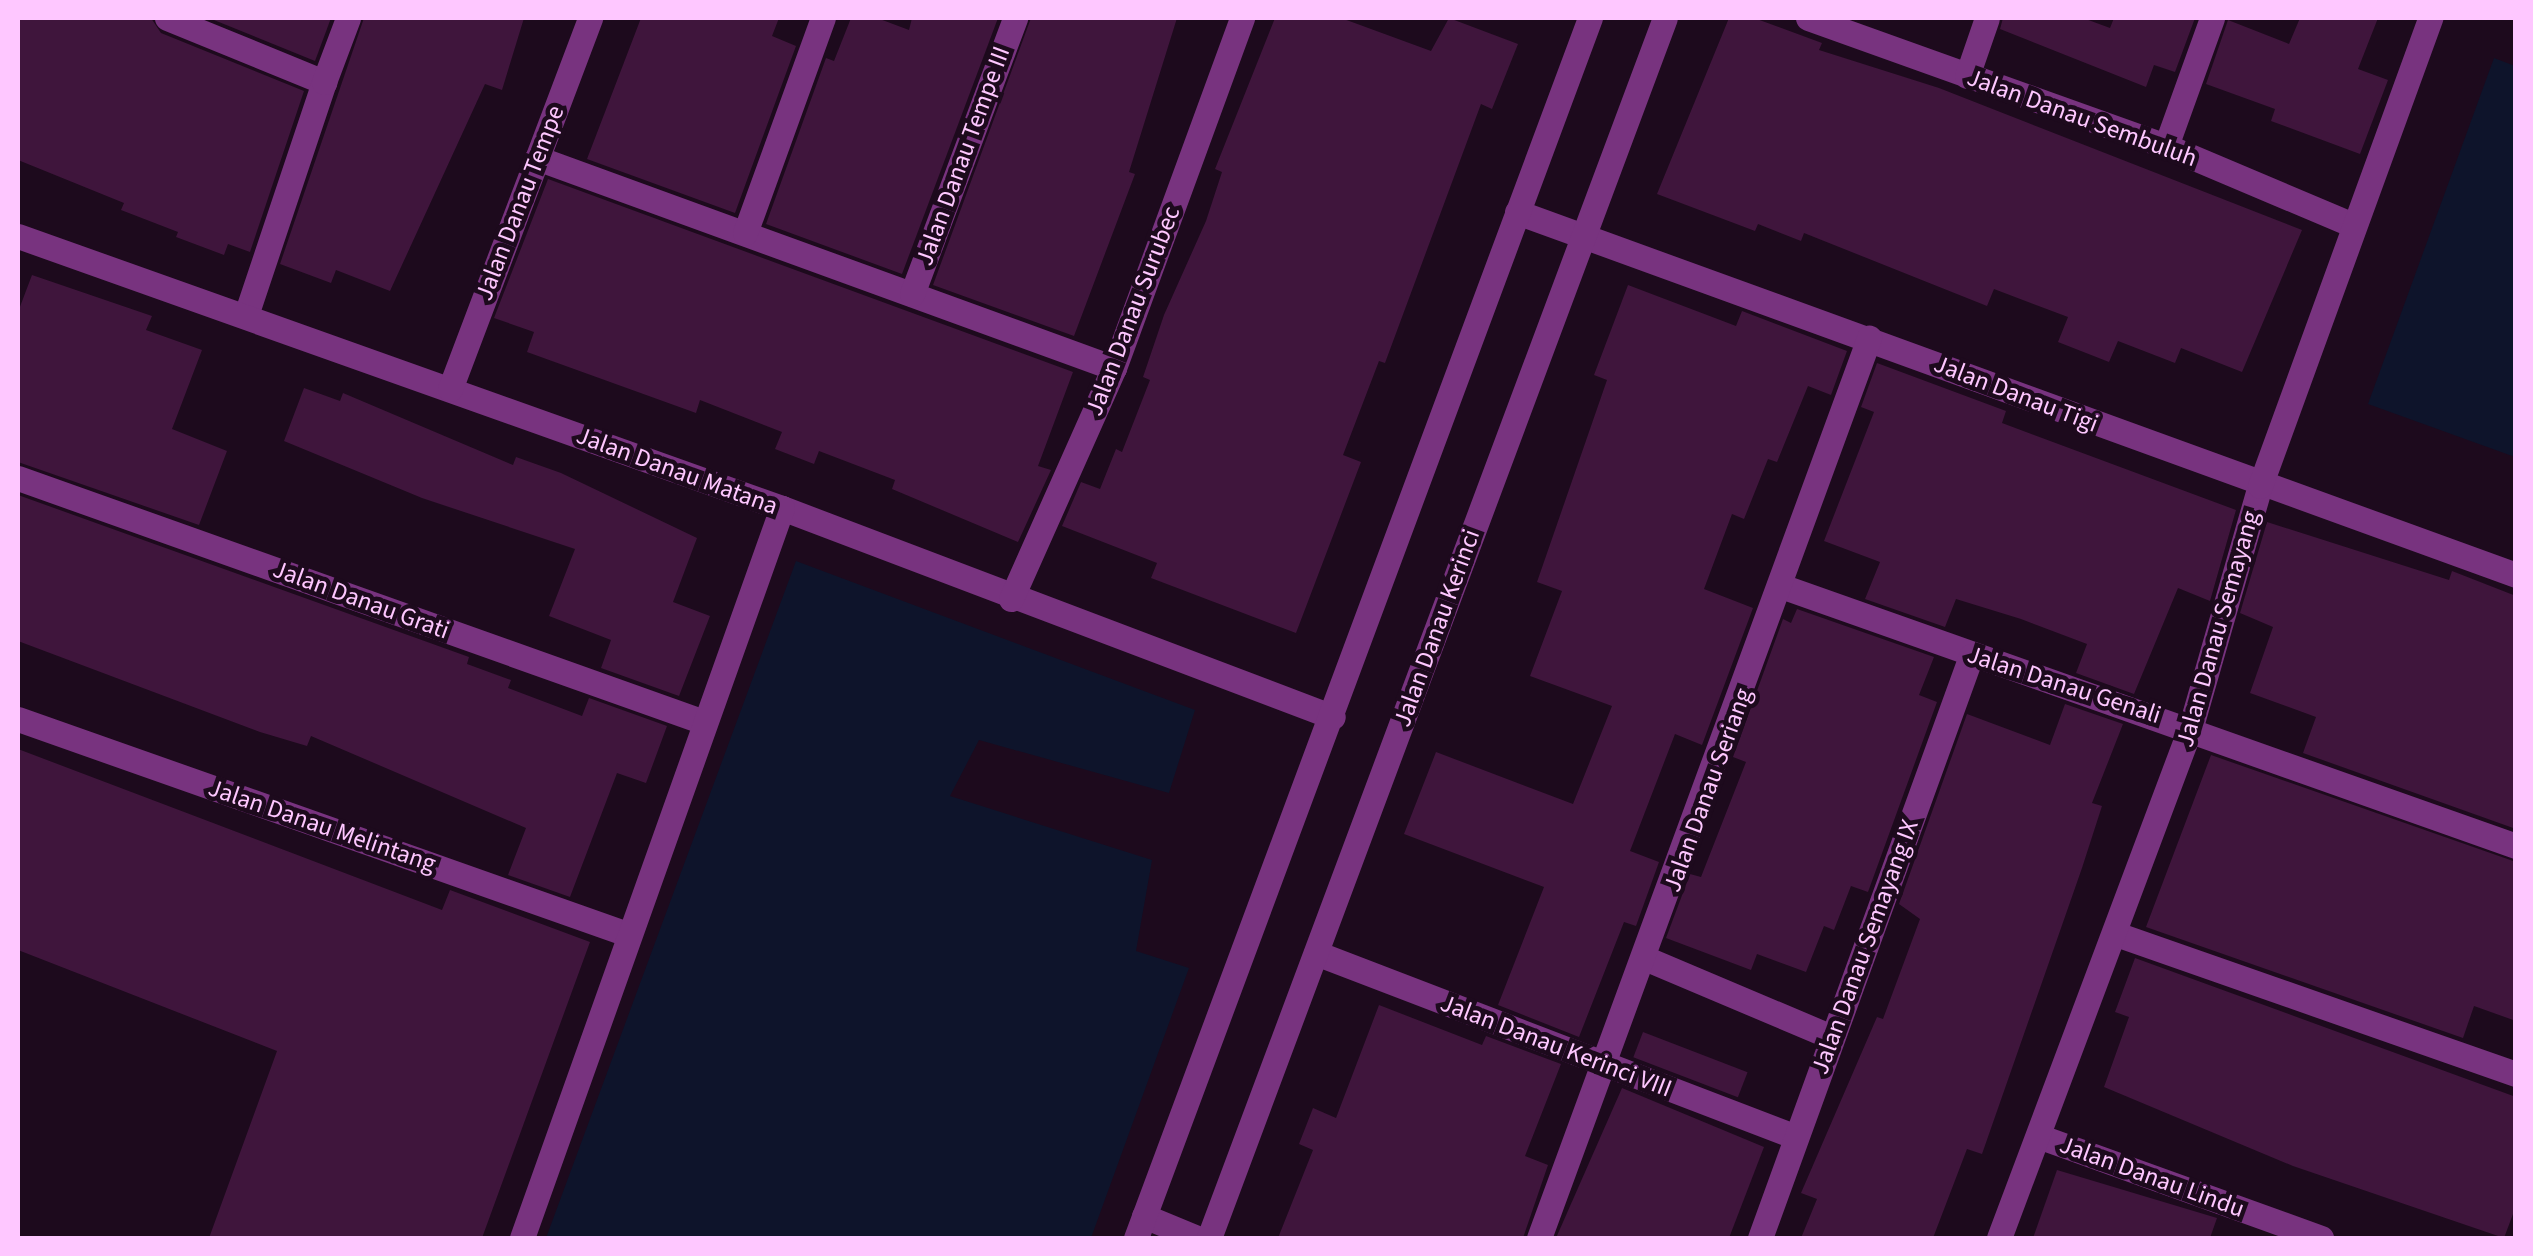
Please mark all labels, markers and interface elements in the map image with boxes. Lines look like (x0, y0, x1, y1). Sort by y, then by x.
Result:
street label: Jalan Danau Tempe III (909, 42, 1017, 270)
street label: Jalan Danau Sembuluh (1963, 62, 2201, 174)
street label: Jalan Danau Tempe (469, 101, 571, 305)
street label: Jalan Danau Surubec (1079, 202, 1187, 420)
street label: Jalan Danau Tigi (1930, 349, 2102, 439)
street label: Jalan Danau Matana (572, 421, 782, 521)
street label: Jalan Danau Semayang (2170, 507, 2266, 751)
street label: Jalan Danau Kerinci (1387, 525, 1487, 731)
street label: Jalan Danau Grati (269, 554, 453, 646)
street label: Jalan Danau Genali (1963, 640, 2165, 730)
street label: Jalan Danau Seriang (1657, 684, 1759, 896)
street label: Jalan Danau Melintang (204, 773, 440, 879)
street label: Jalan Danau Semayang IX (1805, 816, 1925, 1078)
street label: Jalan Danau Kerinci VIII (1436, 988, 1676, 1104)
street label: Jalan Danau Lindu (2055, 1130, 2249, 1224)

